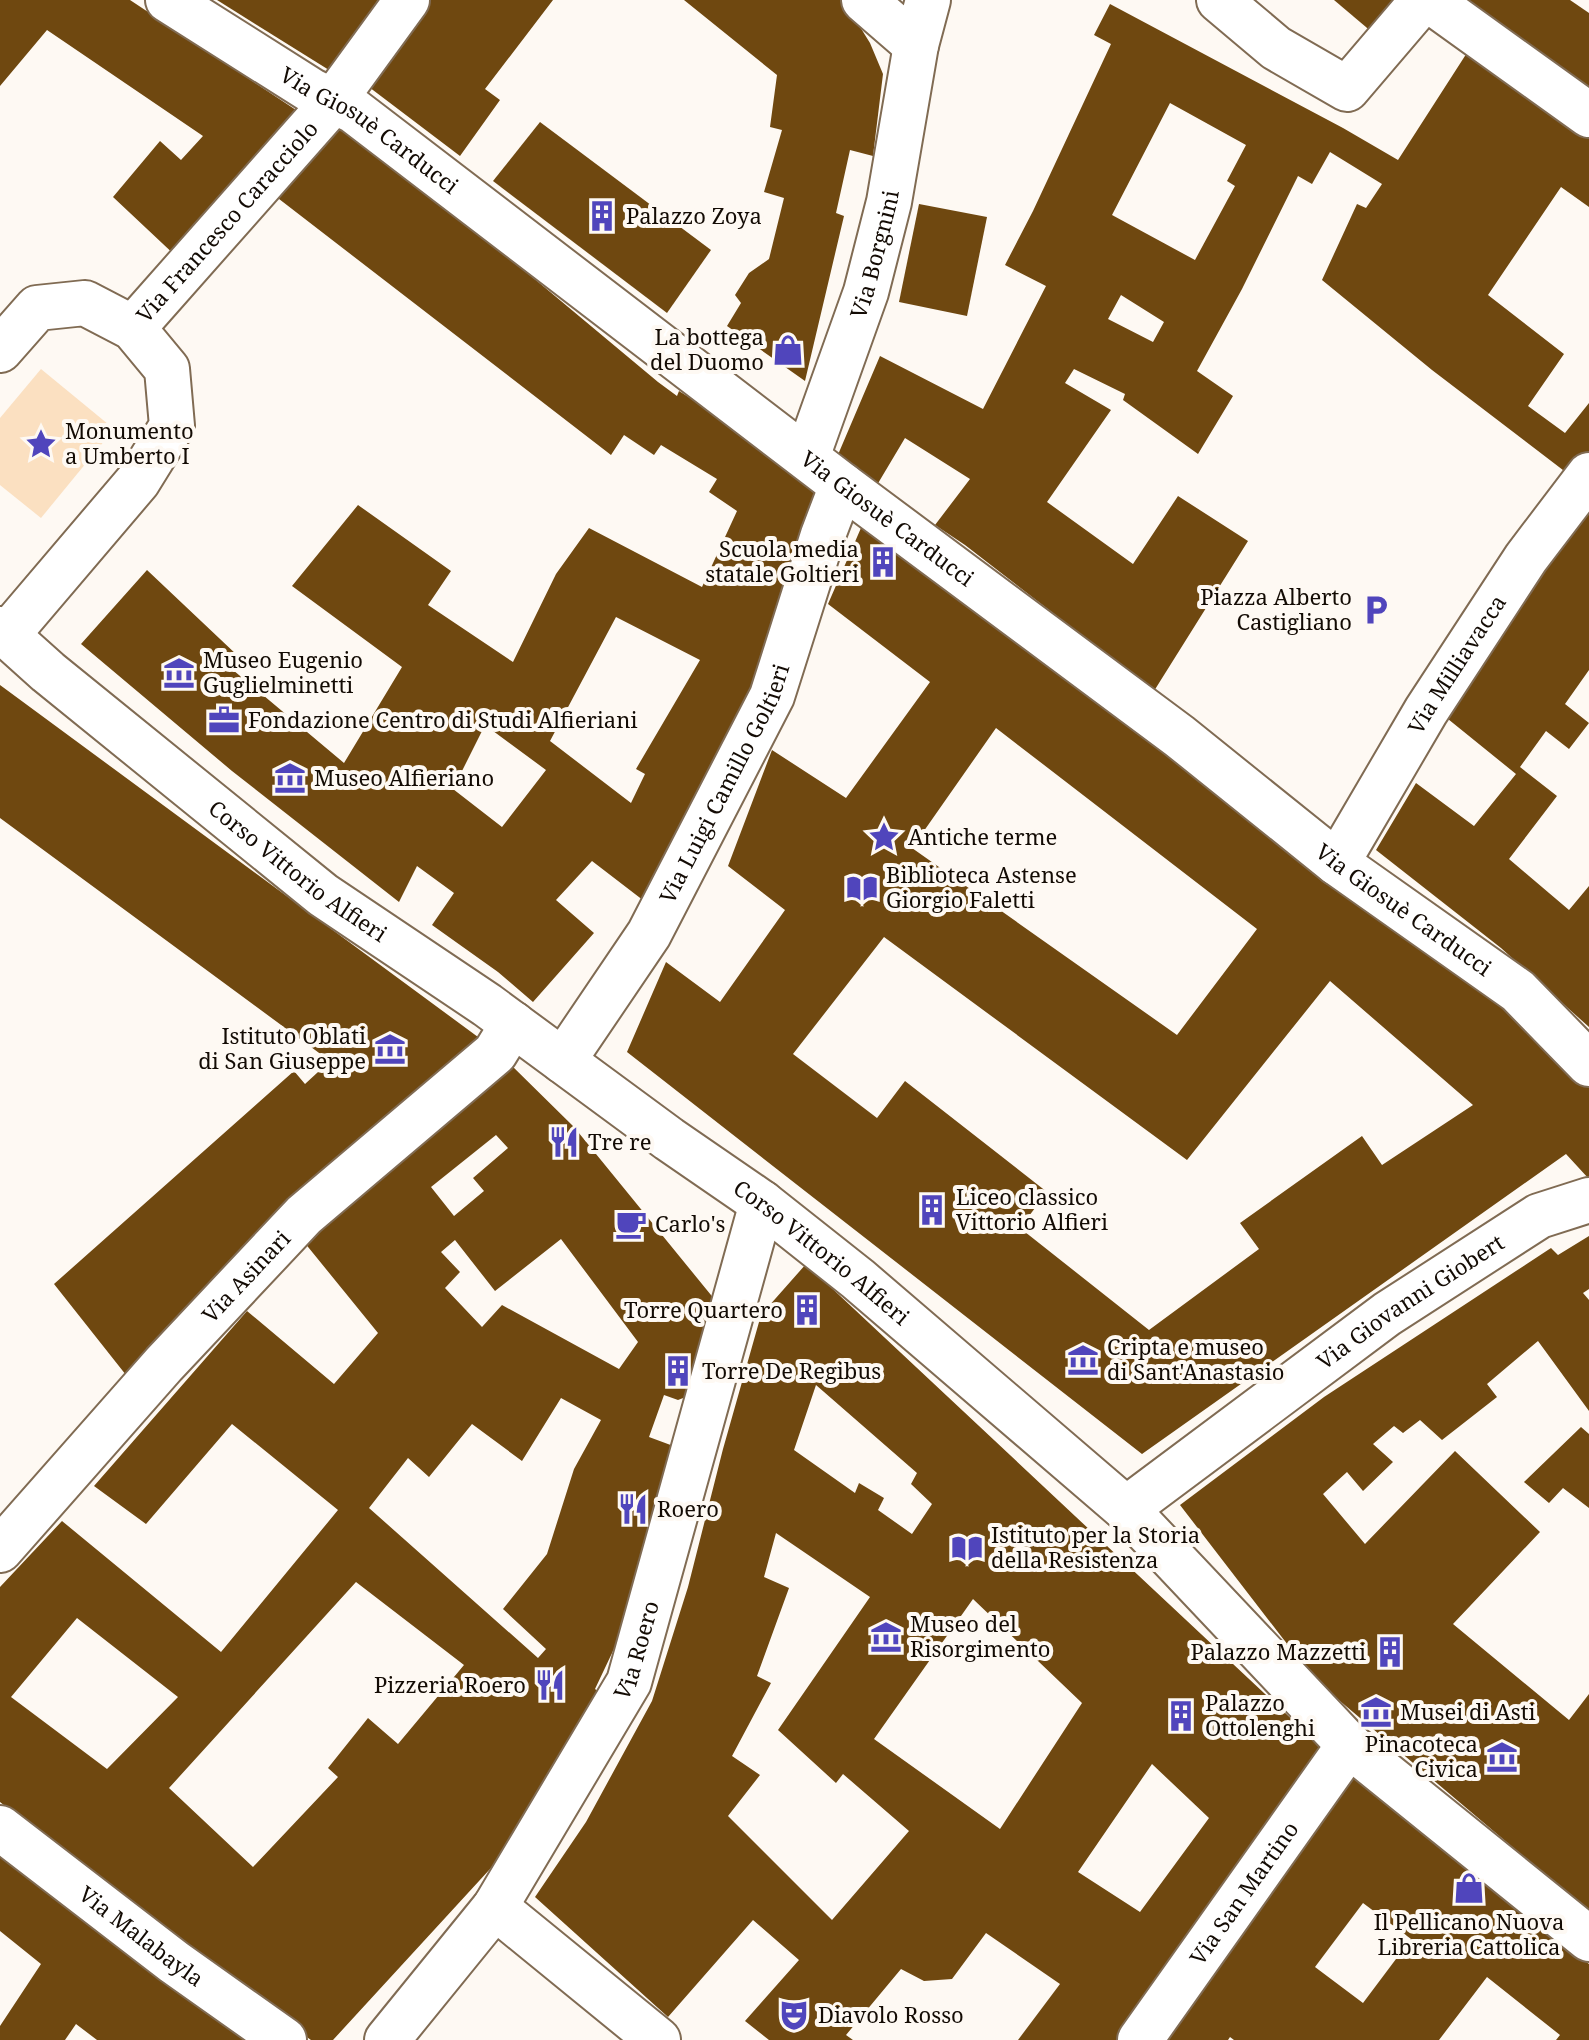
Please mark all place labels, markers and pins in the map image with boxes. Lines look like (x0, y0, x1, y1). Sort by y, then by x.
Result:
building icon: Palazzo Zoya (585, 199, 619, 233)
place label: Palazzo Zoya (626, 200, 762, 230)
place label: La bottega del Duomo (650, 321, 764, 376)
shop icon: La bottega del Duomo (771, 333, 805, 367)
place label: Monumento a Umberto I (65, 415, 194, 470)
place icon: Monumento a Umberto I (24, 427, 58, 461)
place label: Scuola media statale Goltieri (705, 533, 859, 588)
building icon: Scuola media statale Goltieri (866, 545, 900, 579)
place label: Piazza Alberto Castigliano (1200, 581, 1352, 636)
parking icon: Piazza Alberto Castigliano (1359, 593, 1393, 627)
place label: Museo Eugenio Guglielminetti (203, 644, 363, 699)
museum icon: Museo Eugenio Guglielminetti (162, 656, 196, 690)
office icon: Fondazione Centro di Studi Alfieriani (207, 703, 241, 737)
place label: Fondazione Centro di Studi Alfieriani (248, 704, 637, 734)
museum icon: Museo Alfieriano (273, 761, 307, 795)
place label: Museo Alfieriano (314, 762, 494, 792)
place icon: Antiche terme (867, 820, 901, 854)
place label: Antiche terme (908, 821, 1057, 851)
place label: Biblioteca Astense Giorgio Faletti (886, 859, 1077, 914)
library icon: Biblioteca Astense Giorgio Faletti (845, 871, 879, 905)
place label: Istituto Oblati di San Giuseppe (198, 1020, 366, 1075)
museum icon: Istituto Oblati di San Giuseppe (373, 1032, 407, 1066)
restaurant icon: Tre re (547, 1125, 581, 1159)
place label: Tre re (588, 1126, 651, 1156)
place label: Liceo classico Vittorio Alfieri (956, 1181, 1108, 1236)
building icon: Liceo classico Vittorio Alfieri (915, 1193, 949, 1227)
cafe icon: Carlo's (614, 1207, 648, 1241)
place label: Carlo's (655, 1208, 726, 1238)
building icon: Torre Quartero (790, 1293, 824, 1327)
place label: Torre Quartero (624, 1294, 783, 1324)
place label: Cripta e museo di Sant'Anastasio (1107, 1331, 1284, 1386)
museum icon: Cripta e museo di Sant'Anastasio (1066, 1343, 1100, 1377)
building icon: Torre De Regibus (661, 1354, 695, 1388)
place label: Torre De Regibus (702, 1355, 881, 1385)
restaurant icon: Roero (616, 1492, 650, 1526)
place label: Roero (657, 1493, 719, 1523)
place label: Istituto per la Storia della Resistenza (991, 1519, 1200, 1574)
library icon: Istituto per la Storia della Resistenza (950, 1531, 984, 1565)
place label: Museo del Risorgimento (910, 1608, 1051, 1663)
museum icon: Museo del Risorgimento (869, 1620, 903, 1654)
building icon: Palazzo Mazzetti (1373, 1635, 1407, 1669)
place label: Palazzo Mazzetti (1190, 1636, 1366, 1666)
restaurant icon: Pizzeria Roero (533, 1668, 567, 1702)
place label: Pizzeria Roero (374, 1669, 526, 1699)
place label: Palazzo Ottolenghi (1205, 1687, 1315, 1742)
museum icon: Musei di Asti (1359, 1695, 1393, 1729)
place label: Musei di Asti (1400, 1696, 1536, 1726)
building icon: Palazzo Ottolenghi (1164, 1699, 1198, 1733)
place label: Pinacoteca Civica (1365, 1728, 1478, 1783)
museum icon: Pinacoteca Civica (1485, 1740, 1519, 1774)
shop icon: Il Pellicano Nuova Libreria Cattolica (1452, 1871, 1486, 1905)
place label: Il Pellicano Nuova Libreria Cattolica (1374, 1906, 1564, 1961)
theatre icon: Diavolo Rosso (777, 1998, 811, 2032)
place label: Diavolo Rosso (818, 1999, 964, 2029)

